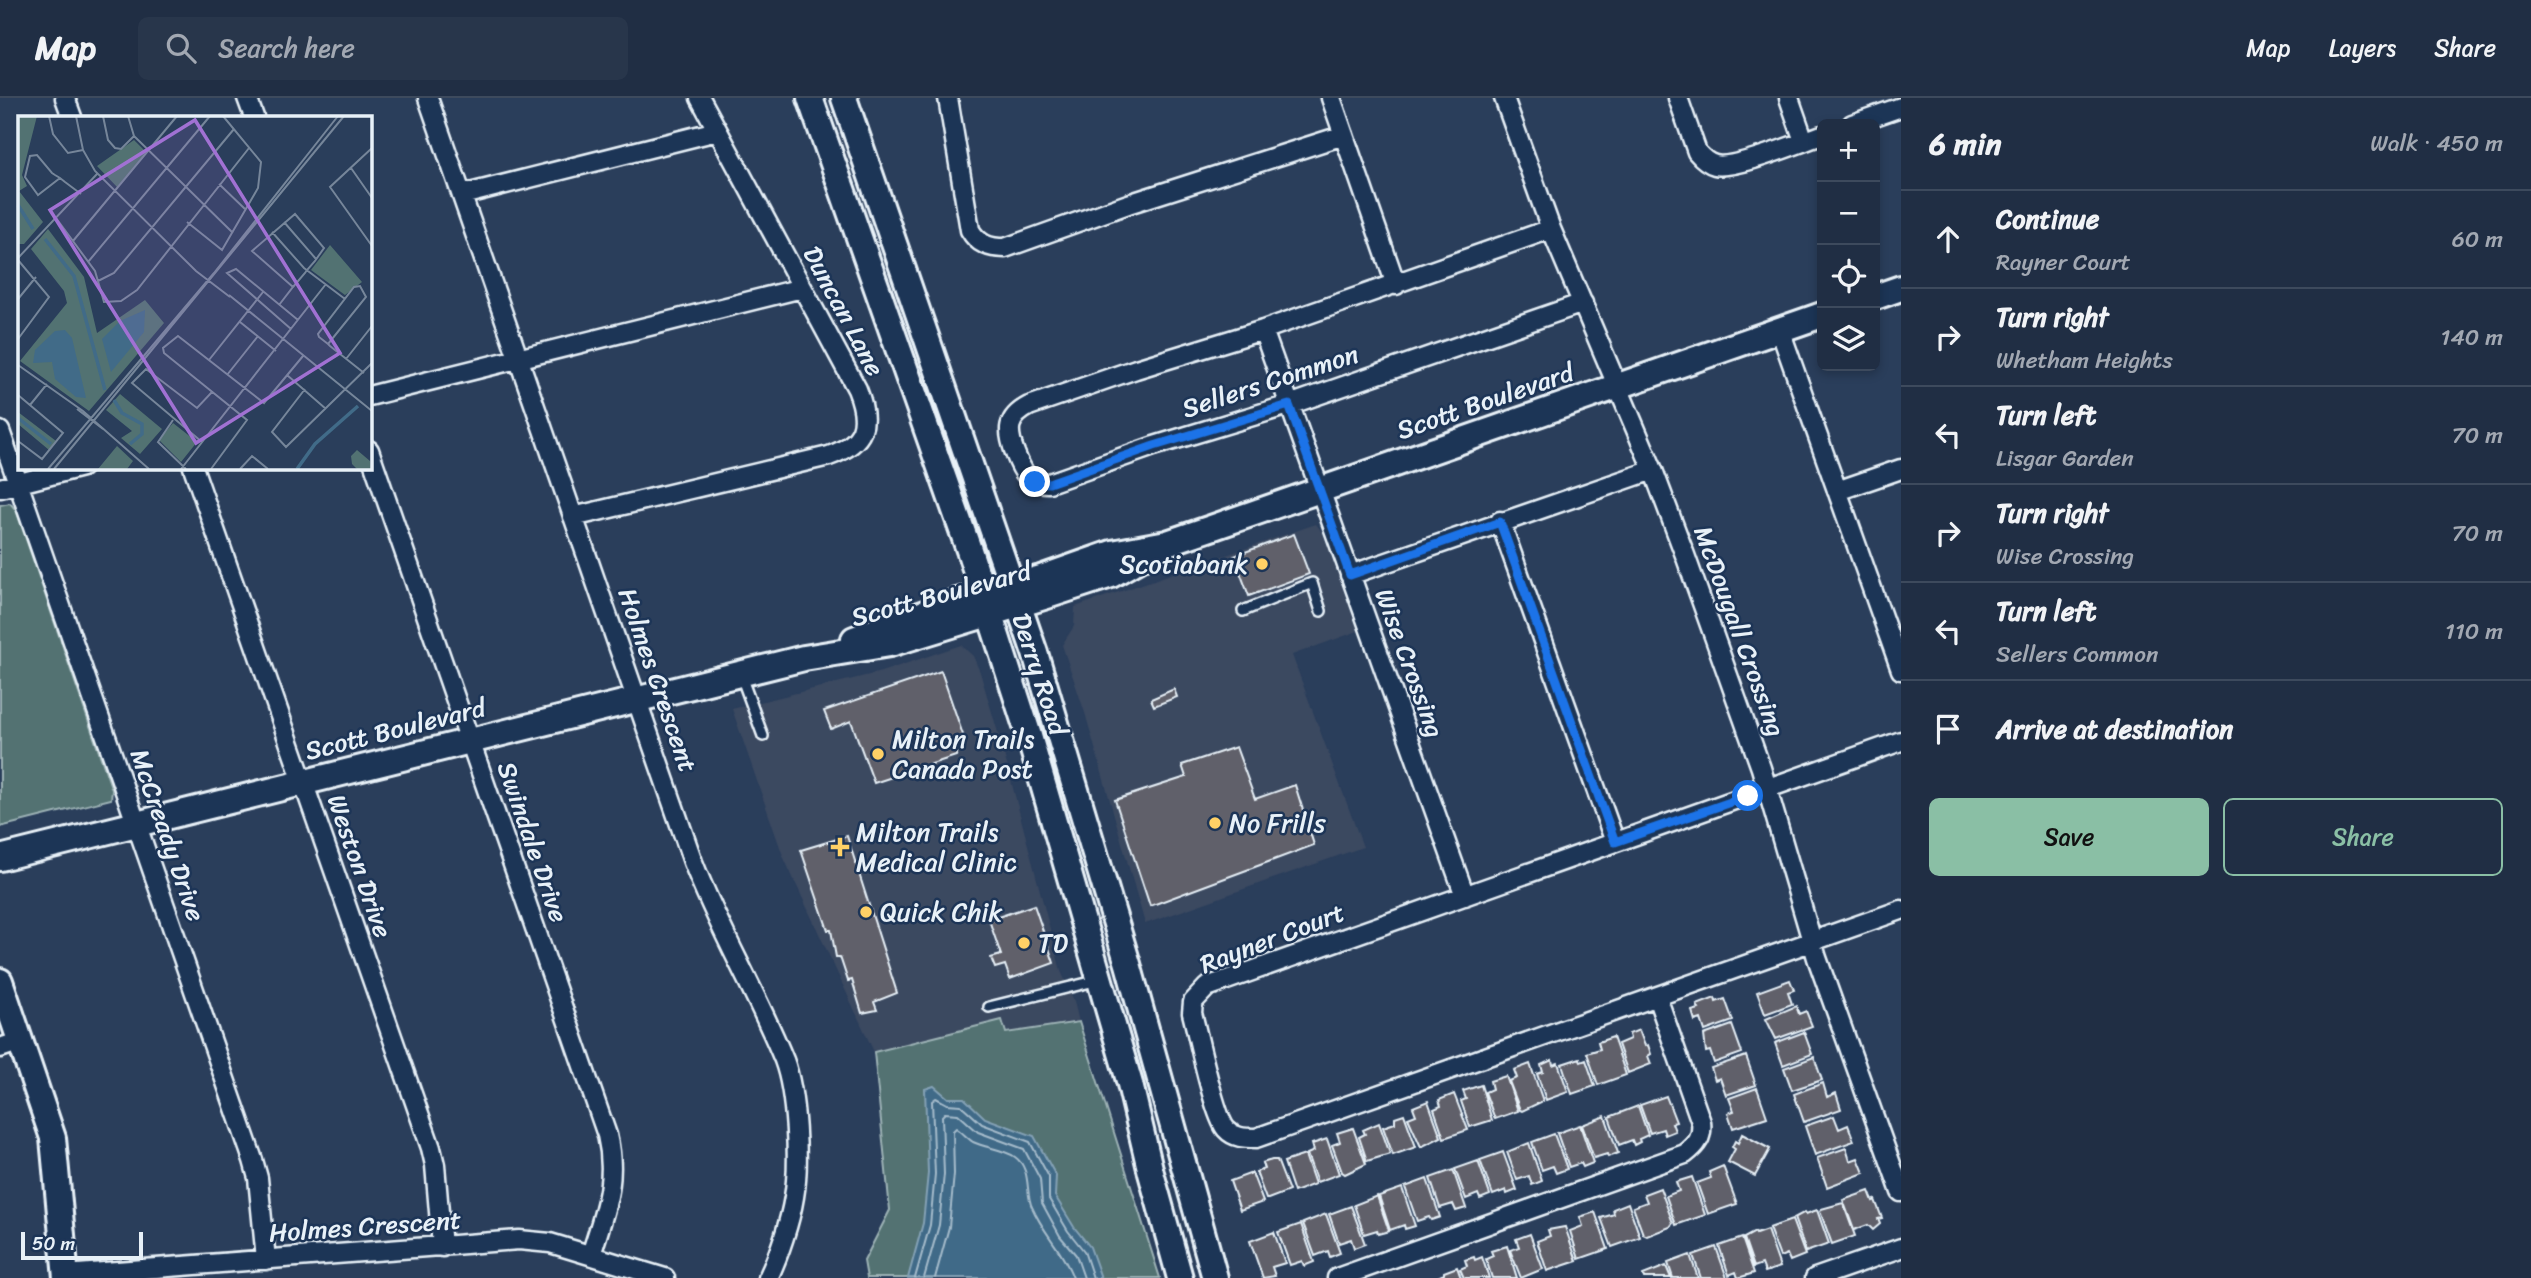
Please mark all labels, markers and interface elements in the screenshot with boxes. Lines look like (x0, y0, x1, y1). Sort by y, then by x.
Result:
search box (138, 17, 628, 80)
text: Map (35, 19, 96, 77)
text: Search here (218, 25, 355, 71)
text: Map (2246, 27, 2291, 69)
text: Layers (2329, 27, 2396, 69)
text: Share (2434, 27, 2496, 69)
icon: search (162, 29, 200, 67)
inset map (18, 116, 371, 469)
text: 6 min (1929, 117, 2001, 171)
map controls (1817, 119, 1880, 371)
button: + (1817, 119, 1880, 182)
text: Walk · 450 m (2370, 123, 2503, 164)
button: − (1817, 182, 1880, 245)
text: Continue (1996, 196, 2099, 242)
text: 60 m (2452, 219, 2503, 260)
icon: ahead (1929, 220, 1967, 258)
street label: Duncan Lane (790, 237, 898, 385)
text: Rayner Court (1996, 242, 2131, 283)
button: locate (1817, 245, 1880, 308)
text: Turn right (1996, 294, 2109, 340)
button: layers (1817, 308, 1880, 371)
text: 140 m (2441, 317, 2503, 358)
icon: right (1929, 318, 1967, 356)
street label: Sellers Common (1176, 331, 1364, 431)
text: Whetham Heights (1996, 340, 2173, 381)
street label: Scott Boulevard (1390, 348, 1582, 453)
text: Turn left (1996, 392, 2096, 438)
text: 70 m (2452, 415, 2503, 456)
icon: left (1929, 416, 1967, 454)
text: Lisgar Garden (1996, 438, 2134, 479)
route end (1019, 466, 1050, 497)
text: Turn right (1996, 490, 2109, 536)
text: 70 m (2452, 513, 2503, 554)
icon: right (1929, 514, 1967, 552)
street label: McDougall Crossing (1680, 519, 1800, 743)
text: Wise Crossing (1996, 536, 2134, 577)
place label: Scotiabank (1119, 541, 1248, 587)
street label: Scott Boulevard (846, 547, 1038, 640)
marker: Scotiabank (1254, 556, 1270, 572)
street label: Holmes Crescent (605, 581, 711, 779)
street label: Wise Crossing (1362, 582, 1458, 744)
text: Turn left (1996, 588, 2096, 634)
street label: Derry Road (999, 607, 1082, 743)
text: 110 m (2445, 611, 2503, 652)
icon: left (1929, 612, 1967, 650)
text: Sellers Common (1996, 634, 2158, 675)
street label: Scott Boulevard (300, 684, 492, 774)
text: Arrive at destination (1996, 706, 2233, 752)
icon: arrive (1929, 710, 1967, 748)
place label: Milton Trails Canada Post (892, 716, 1035, 792)
street label: McCready Drive (117, 742, 219, 928)
marker: Milton Trails Canada Post (870, 746, 886, 762)
street label: Swindale Drive (484, 755, 582, 929)
route start (1732, 780, 1763, 811)
street label: Weston Drive (314, 788, 406, 944)
button: Save (1929, 798, 2209, 876)
button: Share (2223, 798, 2503, 876)
place label: No Frills (1229, 800, 1327, 846)
place label: Milton Trails Medical Clinic (856, 809, 1017, 885)
marker: No Frills (1207, 815, 1223, 831)
marker: Milton Trails Medical Clinic (830, 837, 850, 857)
place label: Quick Chik (880, 889, 1003, 935)
street label: Rayner Court (1193, 889, 1351, 987)
marker: Quick Chik (858, 904, 874, 920)
place label: TD (1038, 920, 1068, 966)
marker: TD (1016, 935, 1032, 951)
street label: Holmes Crescent (267, 1196, 463, 1256)
text: 50 m (32, 1227, 75, 1260)
scale bar (21, 1229, 144, 1261)

